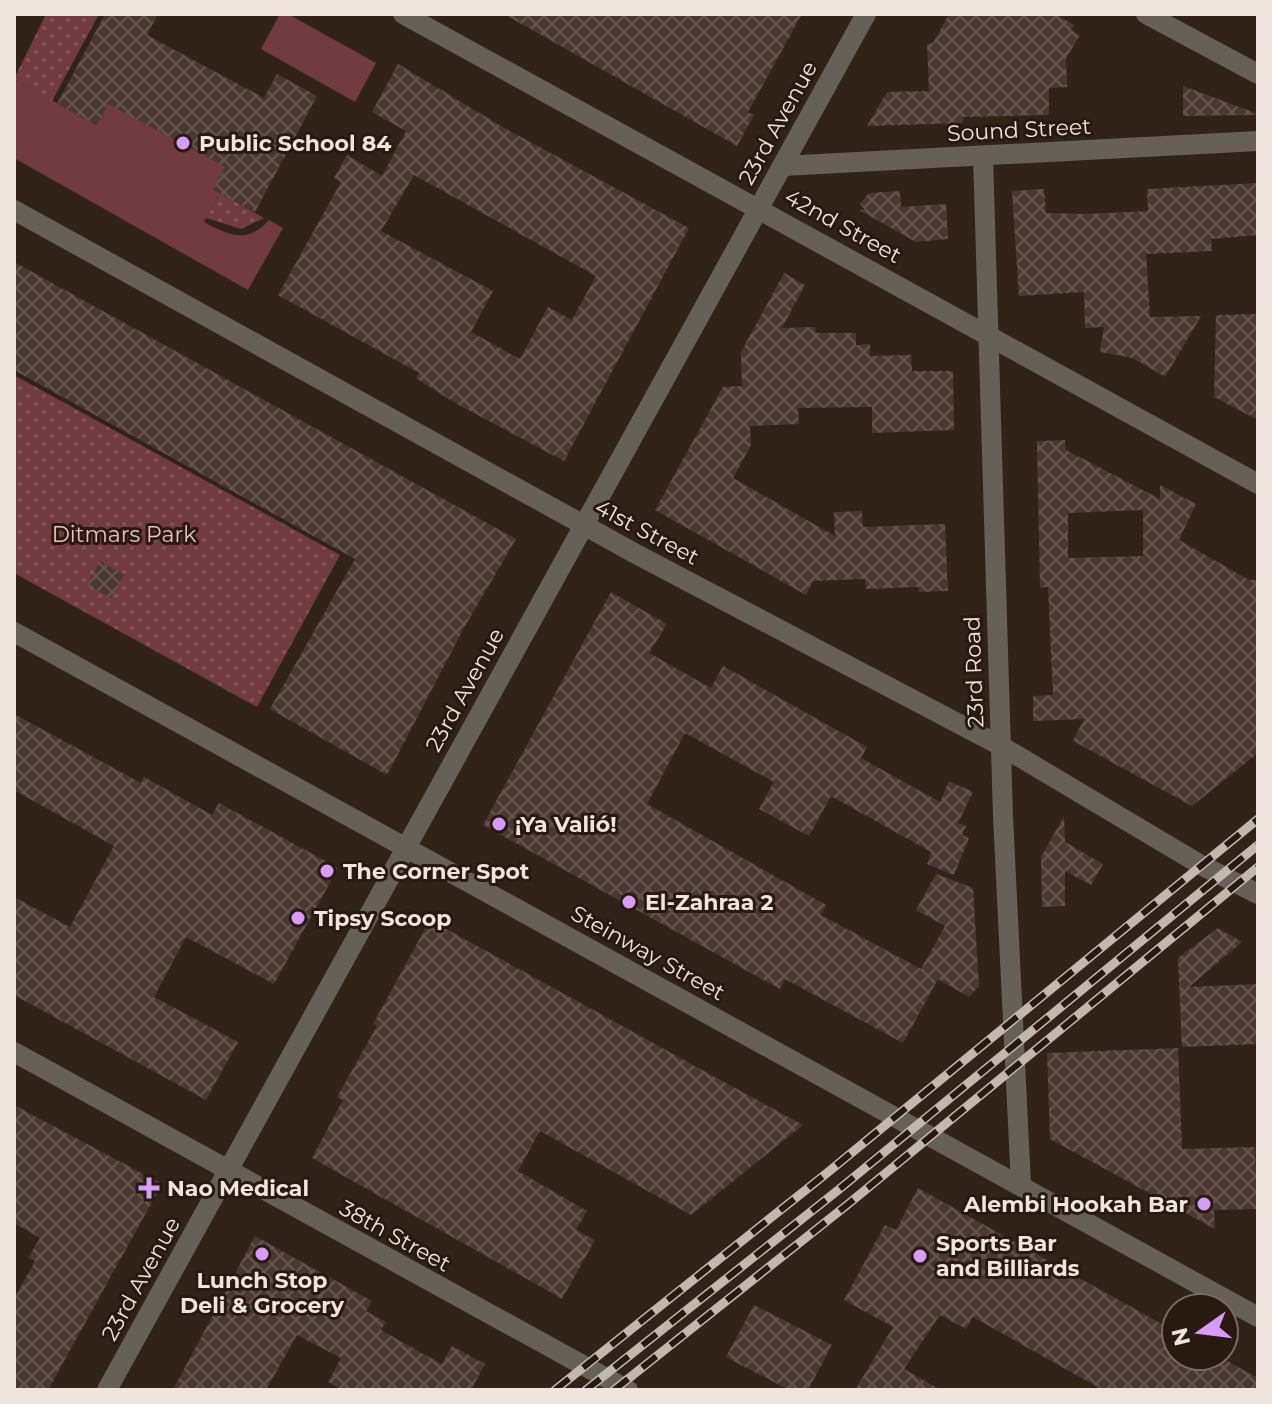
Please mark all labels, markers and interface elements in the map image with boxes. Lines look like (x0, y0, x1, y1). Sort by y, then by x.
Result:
street label: 23rd Avenue (733, 56, 823, 190)
street label: Sound Street (946, 113, 1092, 147)
place label: Public School 84 (199, 130, 391, 157)
marker: Public School 84 (174, 134, 192, 152)
street label: 42nd Street (780, 183, 906, 269)
street label: 41st Street (590, 493, 704, 571)
park label: Ditmars Park (52, 521, 197, 548)
street label: 23rd Road (959, 616, 989, 728)
street label: 23rd Avenue (420, 623, 510, 757)
place label: ¡Ya Valió! (515, 811, 617, 838)
marker: ¡Ya Valió! (490, 815, 508, 833)
place label: The Corner Spot (343, 858, 530, 885)
marker: The Corner Spot (318, 862, 336, 880)
place label: El-Zahraa 2 (645, 889, 773, 916)
marker: El-Zahraa 2 (620, 893, 638, 911)
street label: Steinway Street (566, 900, 730, 1006)
place label: Tipsy Scoop (314, 905, 451, 932)
marker: Tipsy Scoop (289, 909, 307, 927)
place label: Nao Medical (167, 1175, 309, 1202)
marker: Nao Medical (138, 1177, 160, 1199)
place label: Alembi Hookah Bar (963, 1191, 1188, 1218)
street label: 38th Street (335, 1194, 455, 1278)
marker: Alembi Hookah Bar (1195, 1195, 1213, 1213)
street label: 23rd Avenue (96, 1212, 186, 1346)
place label: Sports Bar and Billiards (936, 1230, 1080, 1282)
marker: Lunch Stop Deli & Grocery (253, 1245, 271, 1263)
marker: Sports Bar and Billiards (911, 1247, 929, 1265)
place label: Lunch Stop Deli & Grocery (180, 1267, 345, 1319)
north arrow (1160, 1292, 1240, 1372)
text: N (1166, 1325, 1196, 1349)

